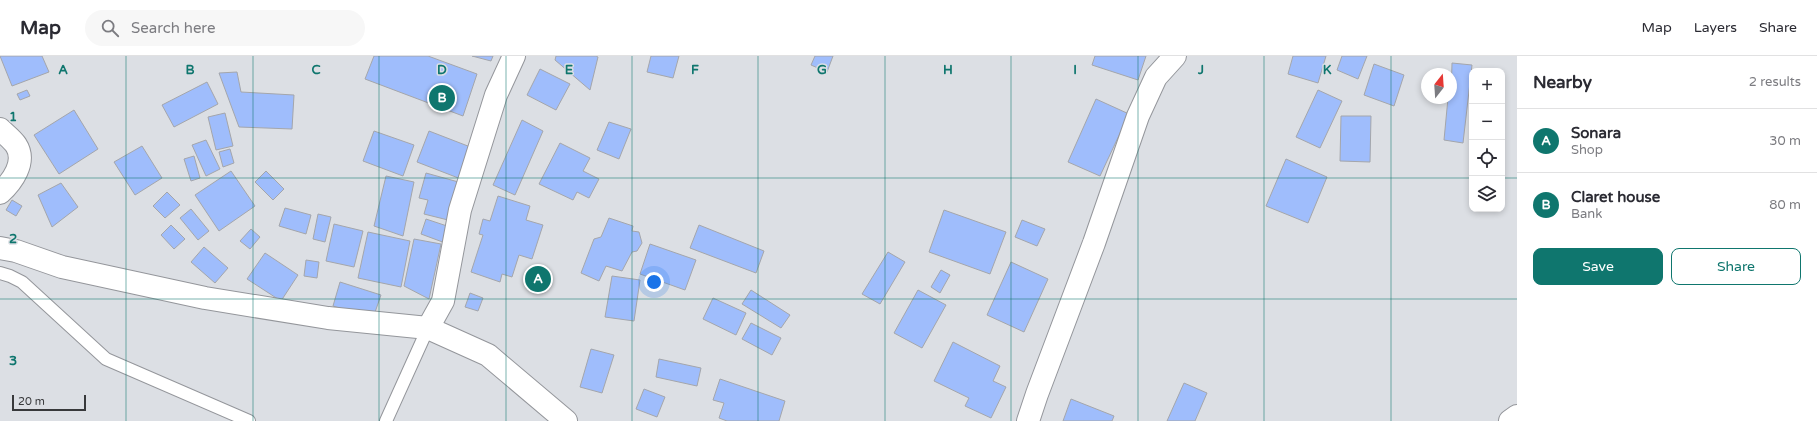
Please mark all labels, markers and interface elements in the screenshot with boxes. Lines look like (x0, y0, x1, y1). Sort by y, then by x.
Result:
search box (85, 10, 365, 46)
text: Map (20, 17, 61, 39)
icon: search (99, 17, 121, 39)
text: Search here (131, 19, 215, 37)
text: Map (1642, 19, 1672, 36)
text: Layers (1694, 19, 1737, 36)
text: Share (1759, 19, 1797, 36)
text: A (58, 62, 68, 78)
text: B (185, 62, 195, 78)
text: C (311, 62, 321, 78)
text: D (437, 62, 447, 78)
text: E (565, 62, 573, 78)
text: F (691, 62, 699, 78)
text: G (817, 62, 827, 78)
text: H (943, 62, 953, 78)
text: I (1073, 62, 1077, 78)
text: J (1197, 62, 1204, 78)
text: K (1323, 62, 1332, 78)
north arrow (1421, 68, 1457, 104)
map controls (1469, 68, 1505, 212)
button: + (1469, 68, 1505, 104)
text: Nearby (1533, 72, 1592, 93)
text: 2 results (1749, 74, 1801, 90)
pin: B (429, 83, 455, 113)
button: − (1469, 104, 1505, 140)
text: 1 (9, 109, 17, 125)
text: Sonara (1571, 124, 1621, 142)
text: A (1541, 133, 1551, 149)
text: 30 m (1769, 133, 1801, 149)
button: locate (1469, 140, 1505, 176)
text: Shop (1571, 142, 1603, 158)
button: layers (1469, 176, 1505, 212)
text: Claret house (1571, 188, 1660, 206)
text: B (1541, 197, 1551, 213)
text: 80 m (1769, 197, 1801, 213)
text: Bank (1571, 206, 1602, 222)
text: 2 (9, 231, 17, 247)
button: Save (1533, 248, 1663, 285)
button: Share (1671, 248, 1801, 285)
pin: A (525, 264, 551, 294)
your location (644, 272, 664, 292)
text: 3 (9, 353, 17, 369)
scale bar (12, 393, 86, 412)
text: 20 m (18, 395, 45, 408)

